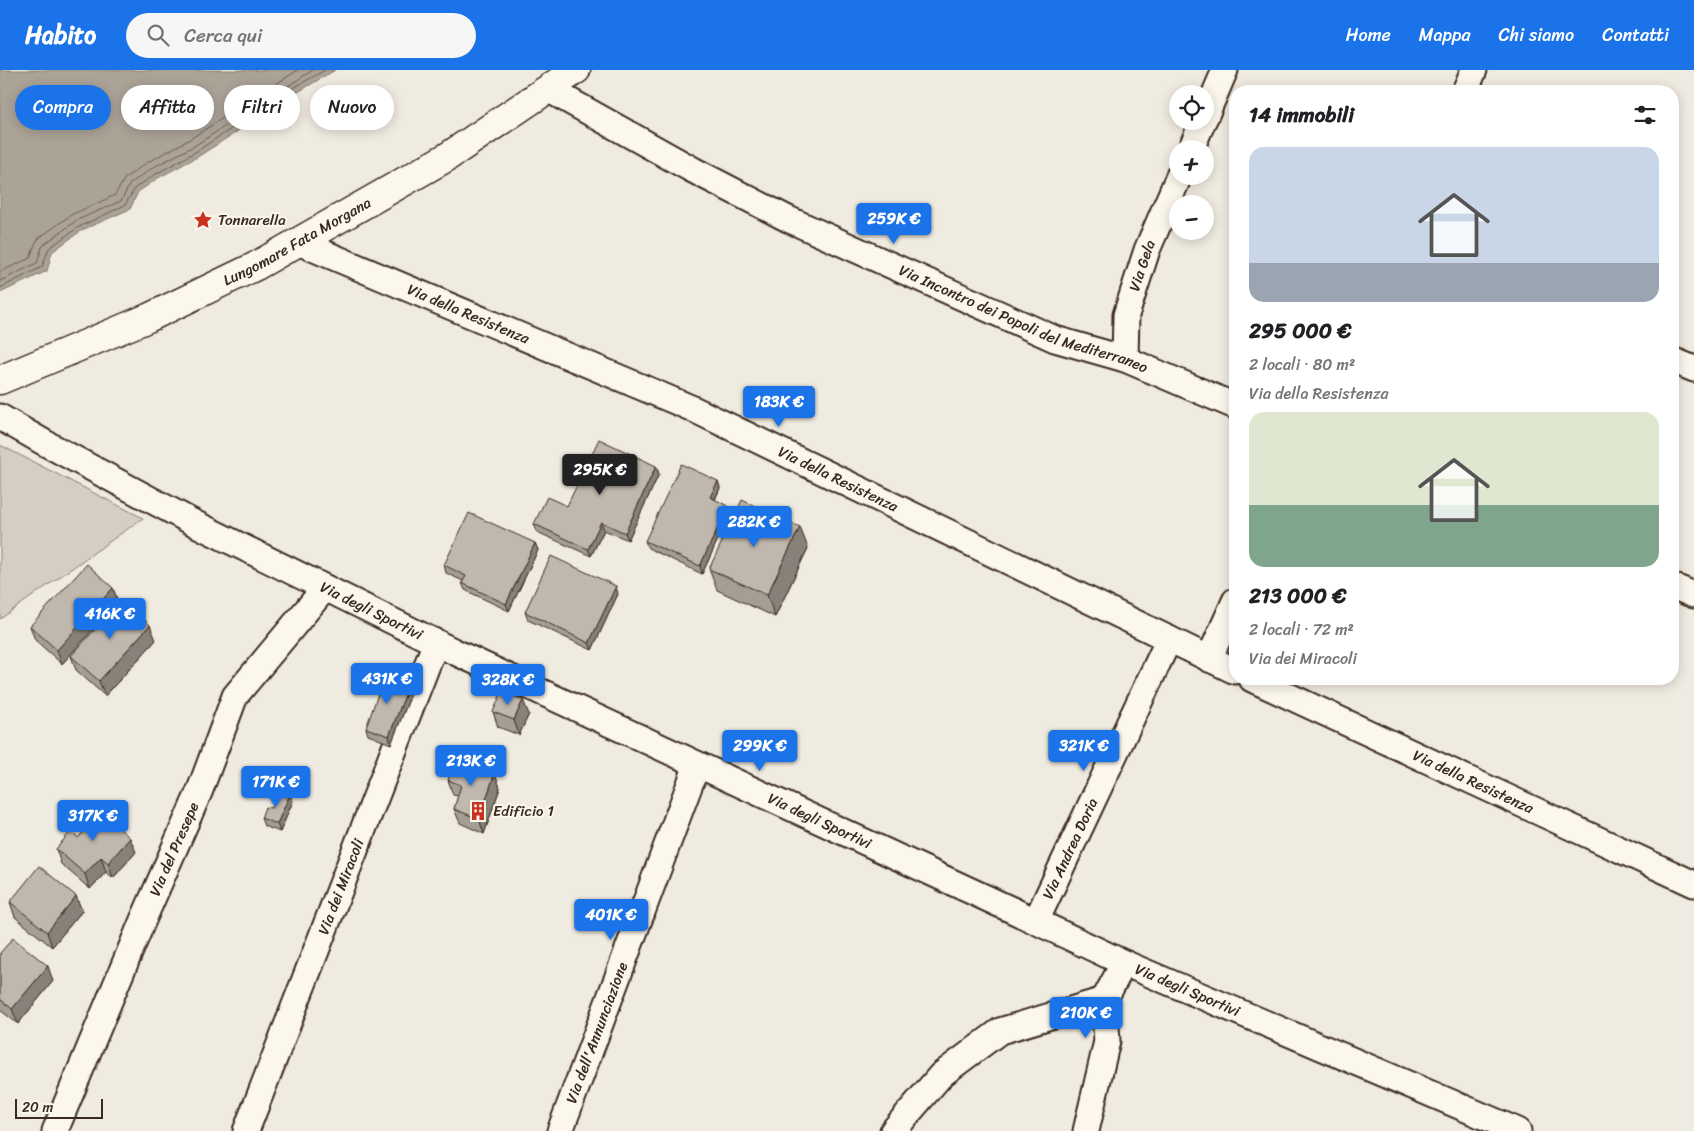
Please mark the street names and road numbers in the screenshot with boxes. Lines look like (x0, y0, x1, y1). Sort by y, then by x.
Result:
street label: Lungomare Fata Morgana (218, 190, 376, 293)
street label: Via Gela (1121, 235, 1163, 295)
street label: Via Incontro dei Popoli del Mediterraneo (895, 257, 1152, 380)
street label: Via della Resistenza (403, 277, 534, 352)
street label: Via della Resistenza (773, 439, 903, 520)
street label: Via degli Sportivi (315, 574, 428, 648)
street label: Via della Resistenza (1408, 742, 1539, 821)
street label: Via degli Sportivi (763, 786, 877, 857)
street label: Via Andrea Doria (1035, 793, 1105, 904)
street label: Via del Presepe (142, 798, 206, 900)
street label: Via dei Miracoli (310, 834, 372, 939)
street label: Via degli Sportivi (1131, 956, 1245, 1024)
street label: Via dell'Annunciazione (558, 958, 635, 1107)

